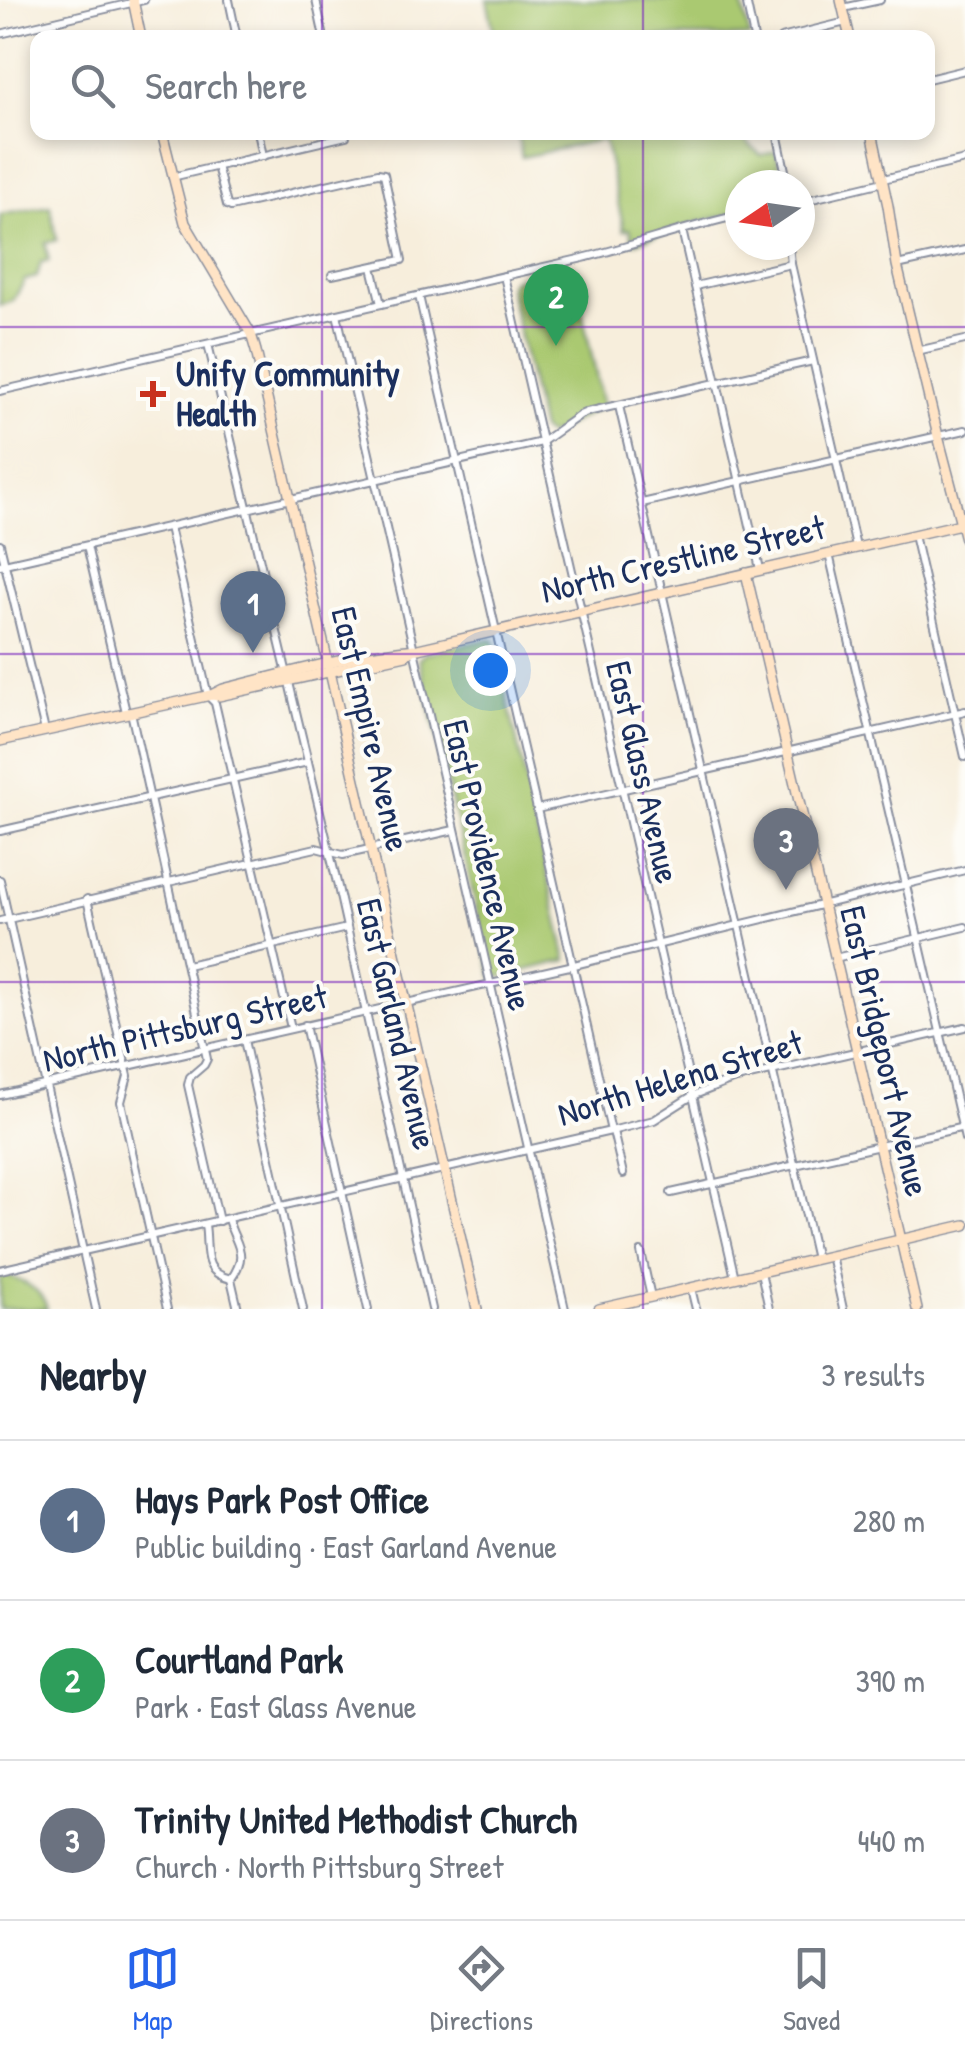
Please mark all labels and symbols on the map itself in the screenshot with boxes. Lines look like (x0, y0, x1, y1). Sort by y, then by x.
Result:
north arrow (725, 170, 815, 260)
pin: 2 (524, 264, 588, 346)
place label: Unify Community Health (176, 350, 400, 437)
marker: Unify Community Health (140, 381, 166, 407)
street label: North Crestline Street (537, 503, 830, 614)
pin: 1 (220, 570, 286, 653)
street label: East Empire Avenue (321, 602, 422, 856)
your location (465, 645, 516, 696)
street label: East Glass Avenue (595, 656, 692, 888)
street label: East Providence Avenue (432, 715, 545, 1015)
pin: 3 (754, 808, 818, 890)
street label: East Garland Avenue (346, 894, 449, 1154)
street label: East Bridgeport Avenue (829, 901, 942, 1201)
street label: North Pittsburg Street (38, 972, 332, 1083)
street label: North Helena Street (552, 1018, 809, 1137)

